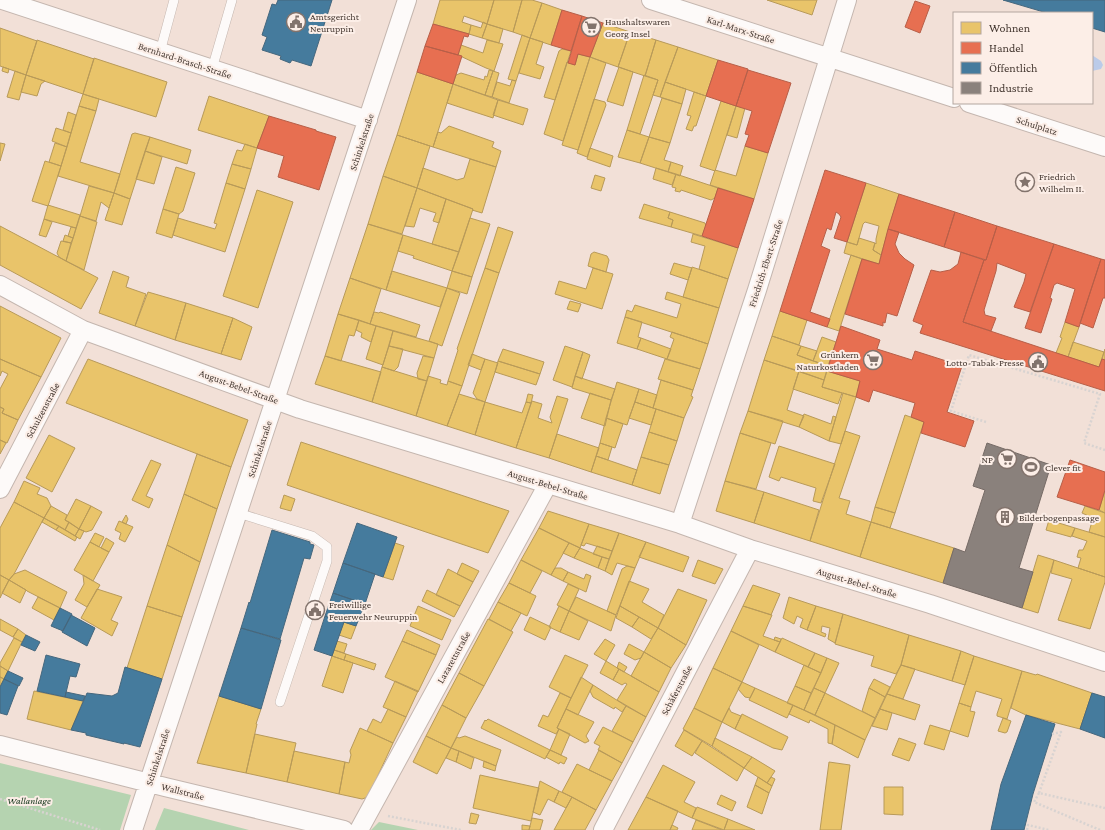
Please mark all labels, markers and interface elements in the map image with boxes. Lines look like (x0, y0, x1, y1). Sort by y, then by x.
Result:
public building icon: Amtsgericht Neuruppin (285, 11, 307, 33)
place label: Amtsgericht Neuruppin (310, 11, 360, 34)
legend (953, 12, 1093, 104)
street label: Karl-Marx-Straße (706, 13, 777, 46)
supermarket icon: Haushaltswaren Georg Insel (580, 16, 602, 38)
place label: Haushaltswaren Georg Insel (605, 16, 671, 39)
text: Wohnen (989, 21, 1031, 35)
street label: Bernhard-Brasch-Straße (137, 40, 233, 81)
text: Handel (989, 41, 1024, 55)
text: Öffentlich (989, 61, 1038, 75)
text: Industrie (989, 81, 1033, 95)
street label: Schinkelstraße (347, 112, 376, 172)
street label: Schulplatz (1015, 114, 1059, 137)
place icon: Friedrich Wilhelm II. (1014, 171, 1036, 193)
place label: Friedrich Wilhelm II. (1039, 171, 1084, 194)
street label: Friedrich-Ebert-Straße (746, 217, 785, 308)
place label: Grünkern Naturkostladen (797, 349, 860, 372)
supermarket icon: Grünkern Naturkostladen (862, 349, 884, 371)
public building icon: Lotto-Tabak-Presse (1027, 351, 1049, 373)
place label: Lotto-Tabak-Presse (946, 357, 1025, 368)
street label: August-Bebel-Straße (198, 367, 280, 406)
street label: Schulzenstraße (23, 380, 62, 440)
street label: Schinkelstraße (245, 419, 274, 479)
supermarket icon: NP (996, 448, 1018, 470)
place label: NP (981, 454, 993, 465)
sports icon: Clever fit (1020, 456, 1042, 478)
place label: Clever fit (1045, 462, 1082, 473)
street label: August-Bebel-Straße (506, 467, 590, 502)
building icon: Bilderbogenpassage (994, 506, 1016, 528)
place label: Bilderbogenpassage (1019, 512, 1100, 523)
street label: August-Bebel-Straße (815, 565, 899, 600)
public building icon: Freiwillige Feuerwehr Neuruppin (304, 599, 326, 621)
place label: Freiwillige Feuerwehr Neuruppin (329, 599, 418, 622)
street label: Lazarettstraße (435, 629, 473, 685)
street label: Schäferstraße (659, 663, 694, 717)
street label: Schinkelstraße (143, 727, 172, 787)
street label: Wallstraße (160, 781, 206, 802)
park label: Wallanlage (7, 795, 51, 806)

